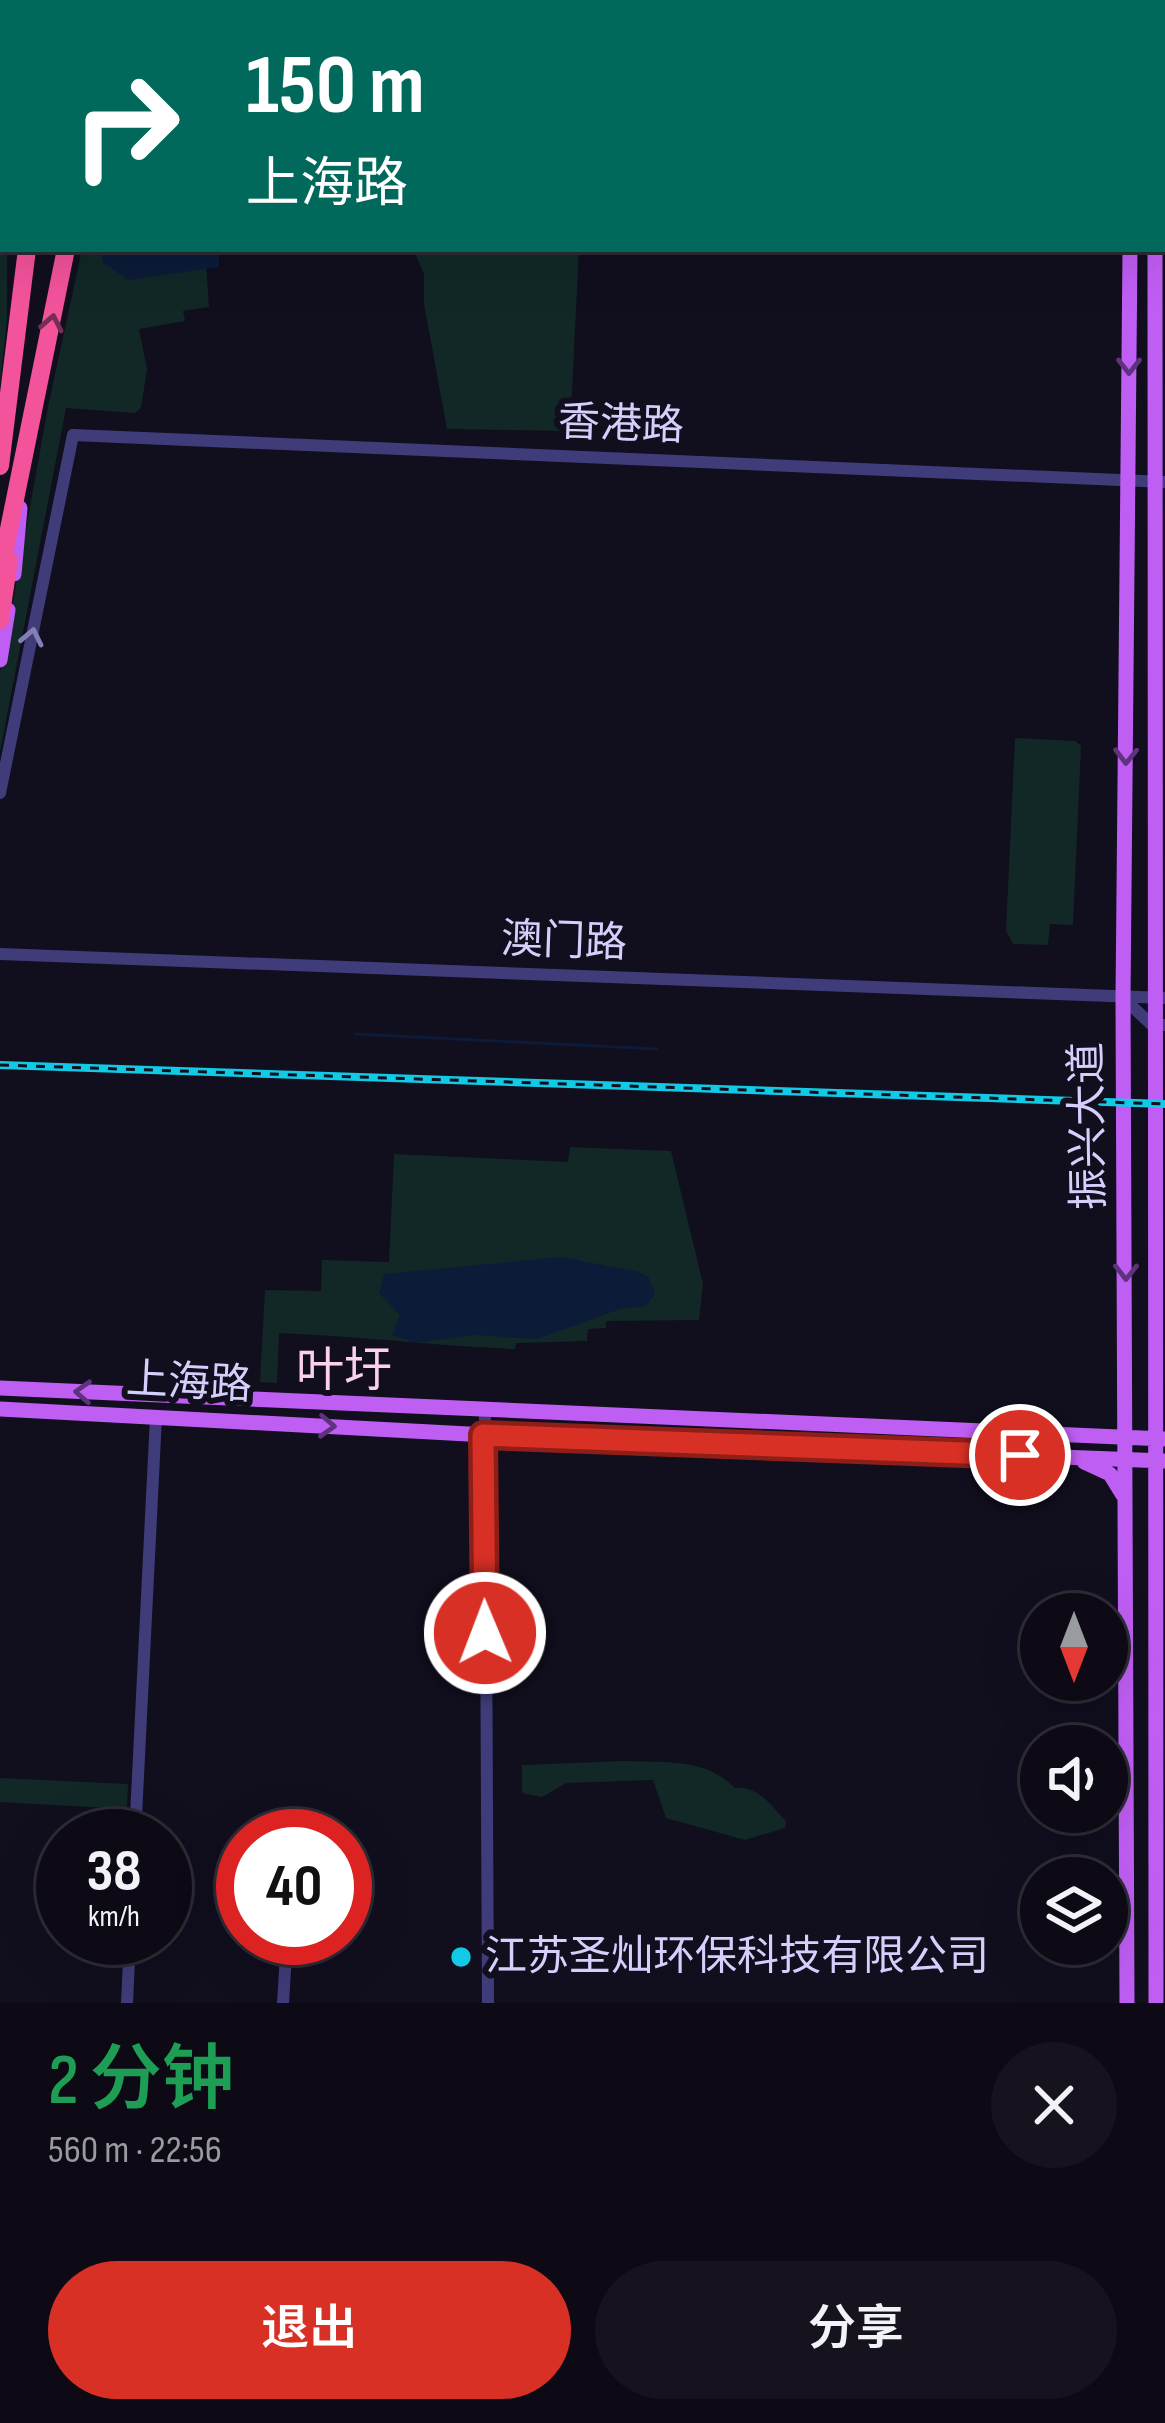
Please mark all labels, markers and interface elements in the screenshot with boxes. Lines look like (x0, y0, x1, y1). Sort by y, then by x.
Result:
text: 150 m (246, 36, 425, 137)
icon: right (48, 48, 204, 204)
text: 上海路 (246, 152, 408, 217)
one-way arrow (38, 313, 63, 333)
one-way arrow (1116, 358, 1142, 376)
street label: 香港路 (557, 397, 685, 453)
one-way arrow (18, 627, 44, 647)
one-way arrow (1113, 747, 1139, 766)
street label: 澳门路 (500, 914, 628, 970)
street label: 振兴大道 (1062, 1042, 1116, 1210)
one-way arrow (1113, 1264, 1139, 1282)
district label: 叶圩 (296, 1343, 392, 1400)
street label: 上海路 (125, 1354, 253, 1412)
one-way arrow (73, 1379, 92, 1405)
pin (969, 1404, 1071, 1506)
one-way arrow (317, 1413, 336, 1439)
icon: arrive (987, 1422, 1053, 1488)
position arrow (422, 1570, 548, 1696)
north arrow (1020, 1593, 1128, 1701)
map controls (1020, 1593, 1128, 1965)
button: sound (1020, 1725, 1128, 1833)
speed limit sign: 40 (216, 1809, 372, 1965)
text: 38 (86, 1836, 142, 1908)
button: layers (1020, 1857, 1128, 1965)
text: km/h (88, 1899, 140, 1935)
place label: 江苏圣灿环保科技有限公司 (485, 1932, 989, 1983)
marker: 江苏圣灿环保科技有限公司 (448, 1944, 474, 1970)
text: 2 分钟 (48, 2038, 234, 2125)
button: close (991, 2042, 1117, 2168)
text: 560 m · 22:56 (48, 2127, 222, 2174)
button: 退出 (48, 2261, 571, 2399)
button: 分享 (595, 2261, 1117, 2399)

